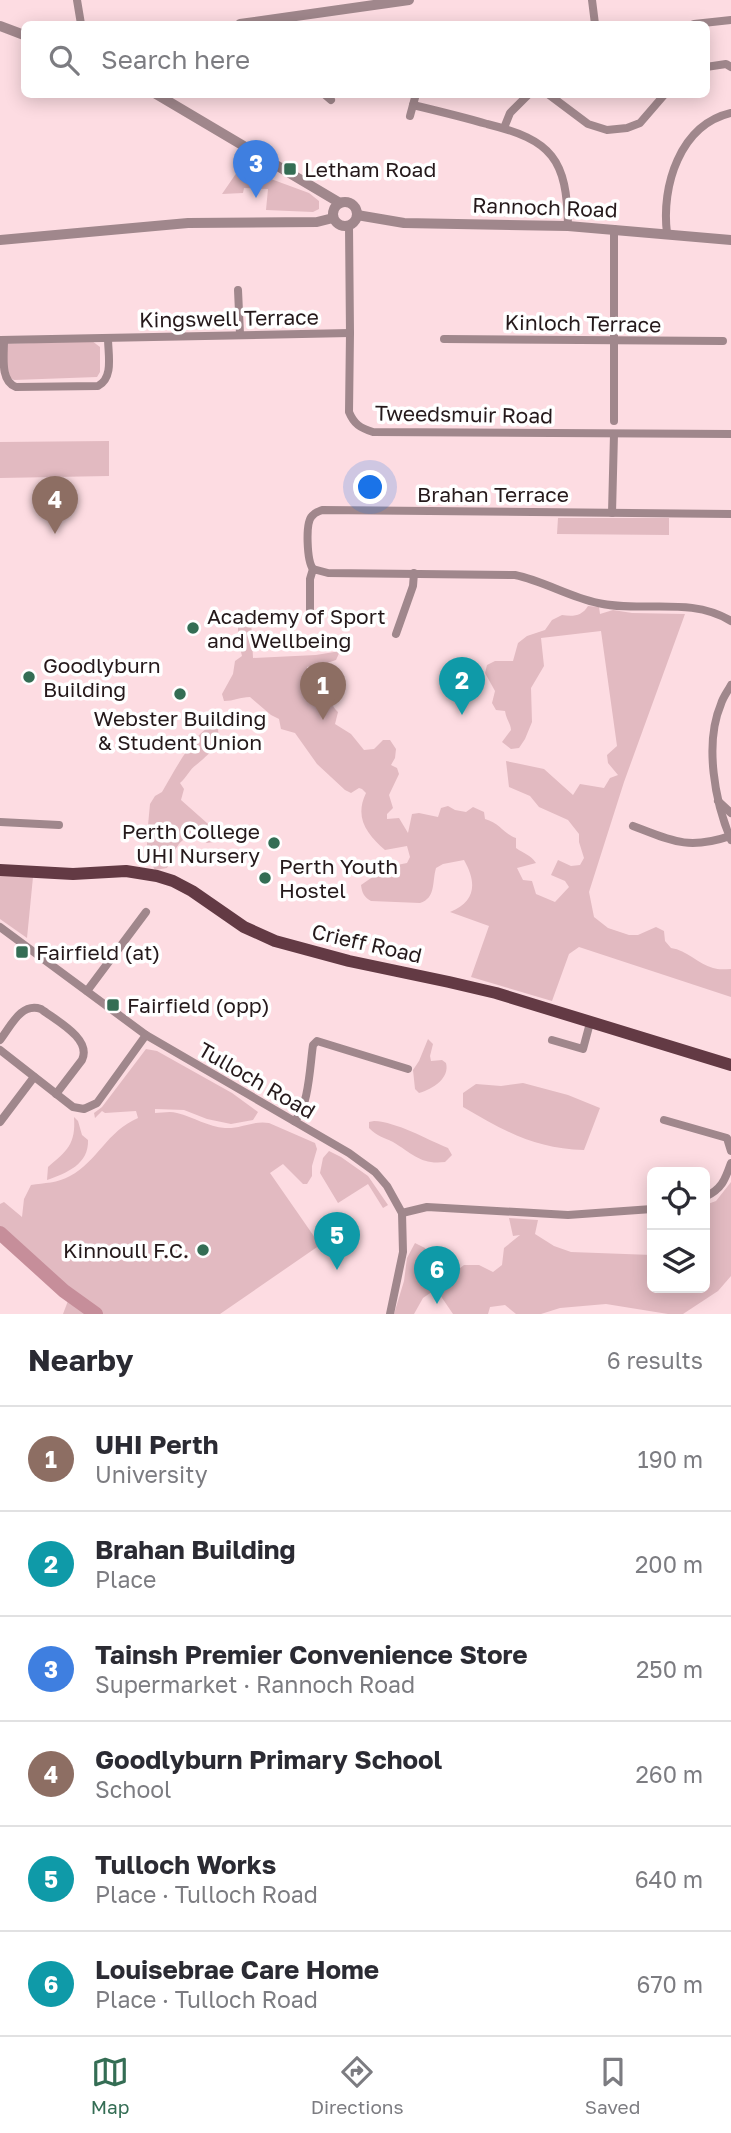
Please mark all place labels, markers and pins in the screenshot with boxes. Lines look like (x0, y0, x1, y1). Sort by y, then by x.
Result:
pin: 3 (233, 140, 279, 198)
place label: Letham Road (304, 156, 436, 182)
marker: Letham Road (282, 161, 298, 177)
pin: 4 (32, 476, 78, 534)
place label: Academy of Sport and Wellbeing (207, 603, 386, 653)
marker: Academy of Sport and Wellbeing (185, 620, 201, 636)
place label: Goodlyburn Building (43, 652, 161, 702)
pin: 2 (439, 657, 485, 715)
pin: 1 (300, 662, 346, 720)
marker: Goodlyburn Building (21, 669, 37, 685)
marker: Webster Building & Student Union (172, 686, 188, 702)
place label: Webster Building & Student Union (94, 705, 266, 755)
place label: Perth College UHI Nursery (122, 818, 260, 868)
marker: Perth College UHI Nursery (266, 835, 282, 851)
place label: Perth Youth Hostel (279, 853, 398, 903)
marker: Perth Youth Hostel (257, 870, 273, 886)
place label: Fairfield (at) (36, 939, 160, 965)
marker: Fairfield (at) (14, 944, 30, 960)
place label: Fairfield (opp) (127, 992, 270, 1018)
marker: Fairfield (opp) (105, 997, 121, 1013)
pin: 5 (314, 1212, 360, 1270)
place label: Kinnoull F.C. (63, 1237, 189, 1263)
marker: Kinnoull F.C. (195, 1242, 211, 1258)
pin: 6 (414, 1246, 460, 1304)

